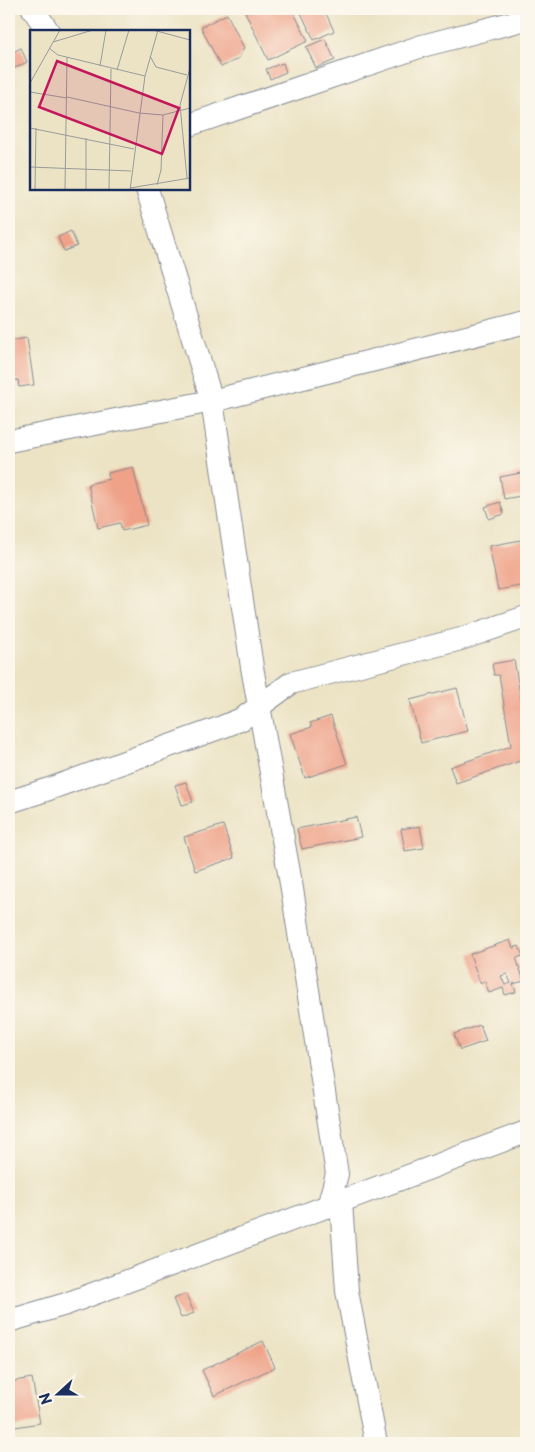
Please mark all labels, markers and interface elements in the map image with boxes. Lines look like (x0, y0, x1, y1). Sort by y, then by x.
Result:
inset map (30, 30, 190, 190)
north arrow (32, 1370, 82, 1420)
text: N (34, 1390, 57, 1408)

